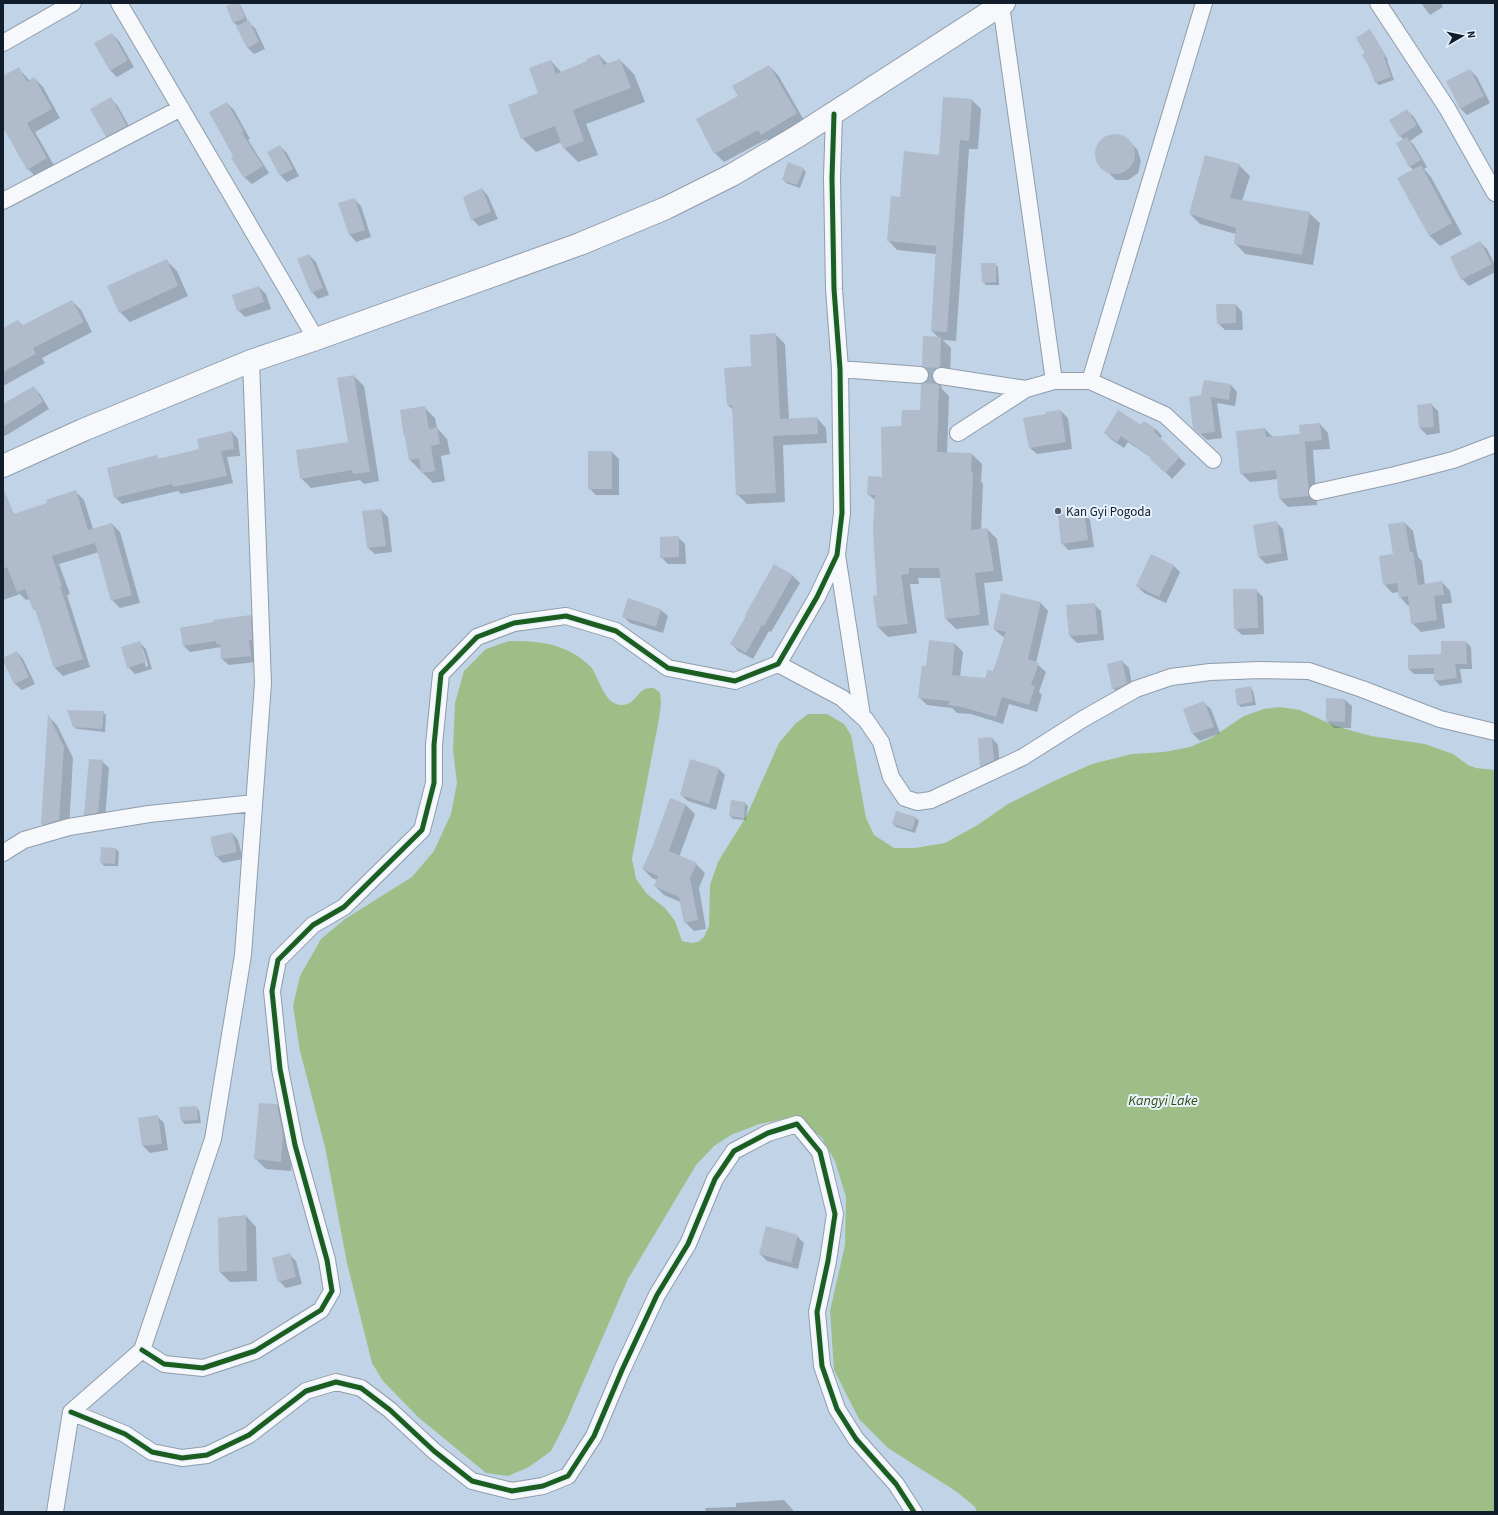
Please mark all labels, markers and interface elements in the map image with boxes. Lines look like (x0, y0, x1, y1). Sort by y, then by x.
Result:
north arrow (1442, 16, 1482, 56)
text: N (1463, 30, 1479, 39)
place label: Kan Gyi Pogoda (1066, 503, 1151, 521)
marker: Kan Gyi Pogoda (1053, 506, 1063, 516)
water label: Kangyi Lake (1128, 1091, 1198, 1111)

